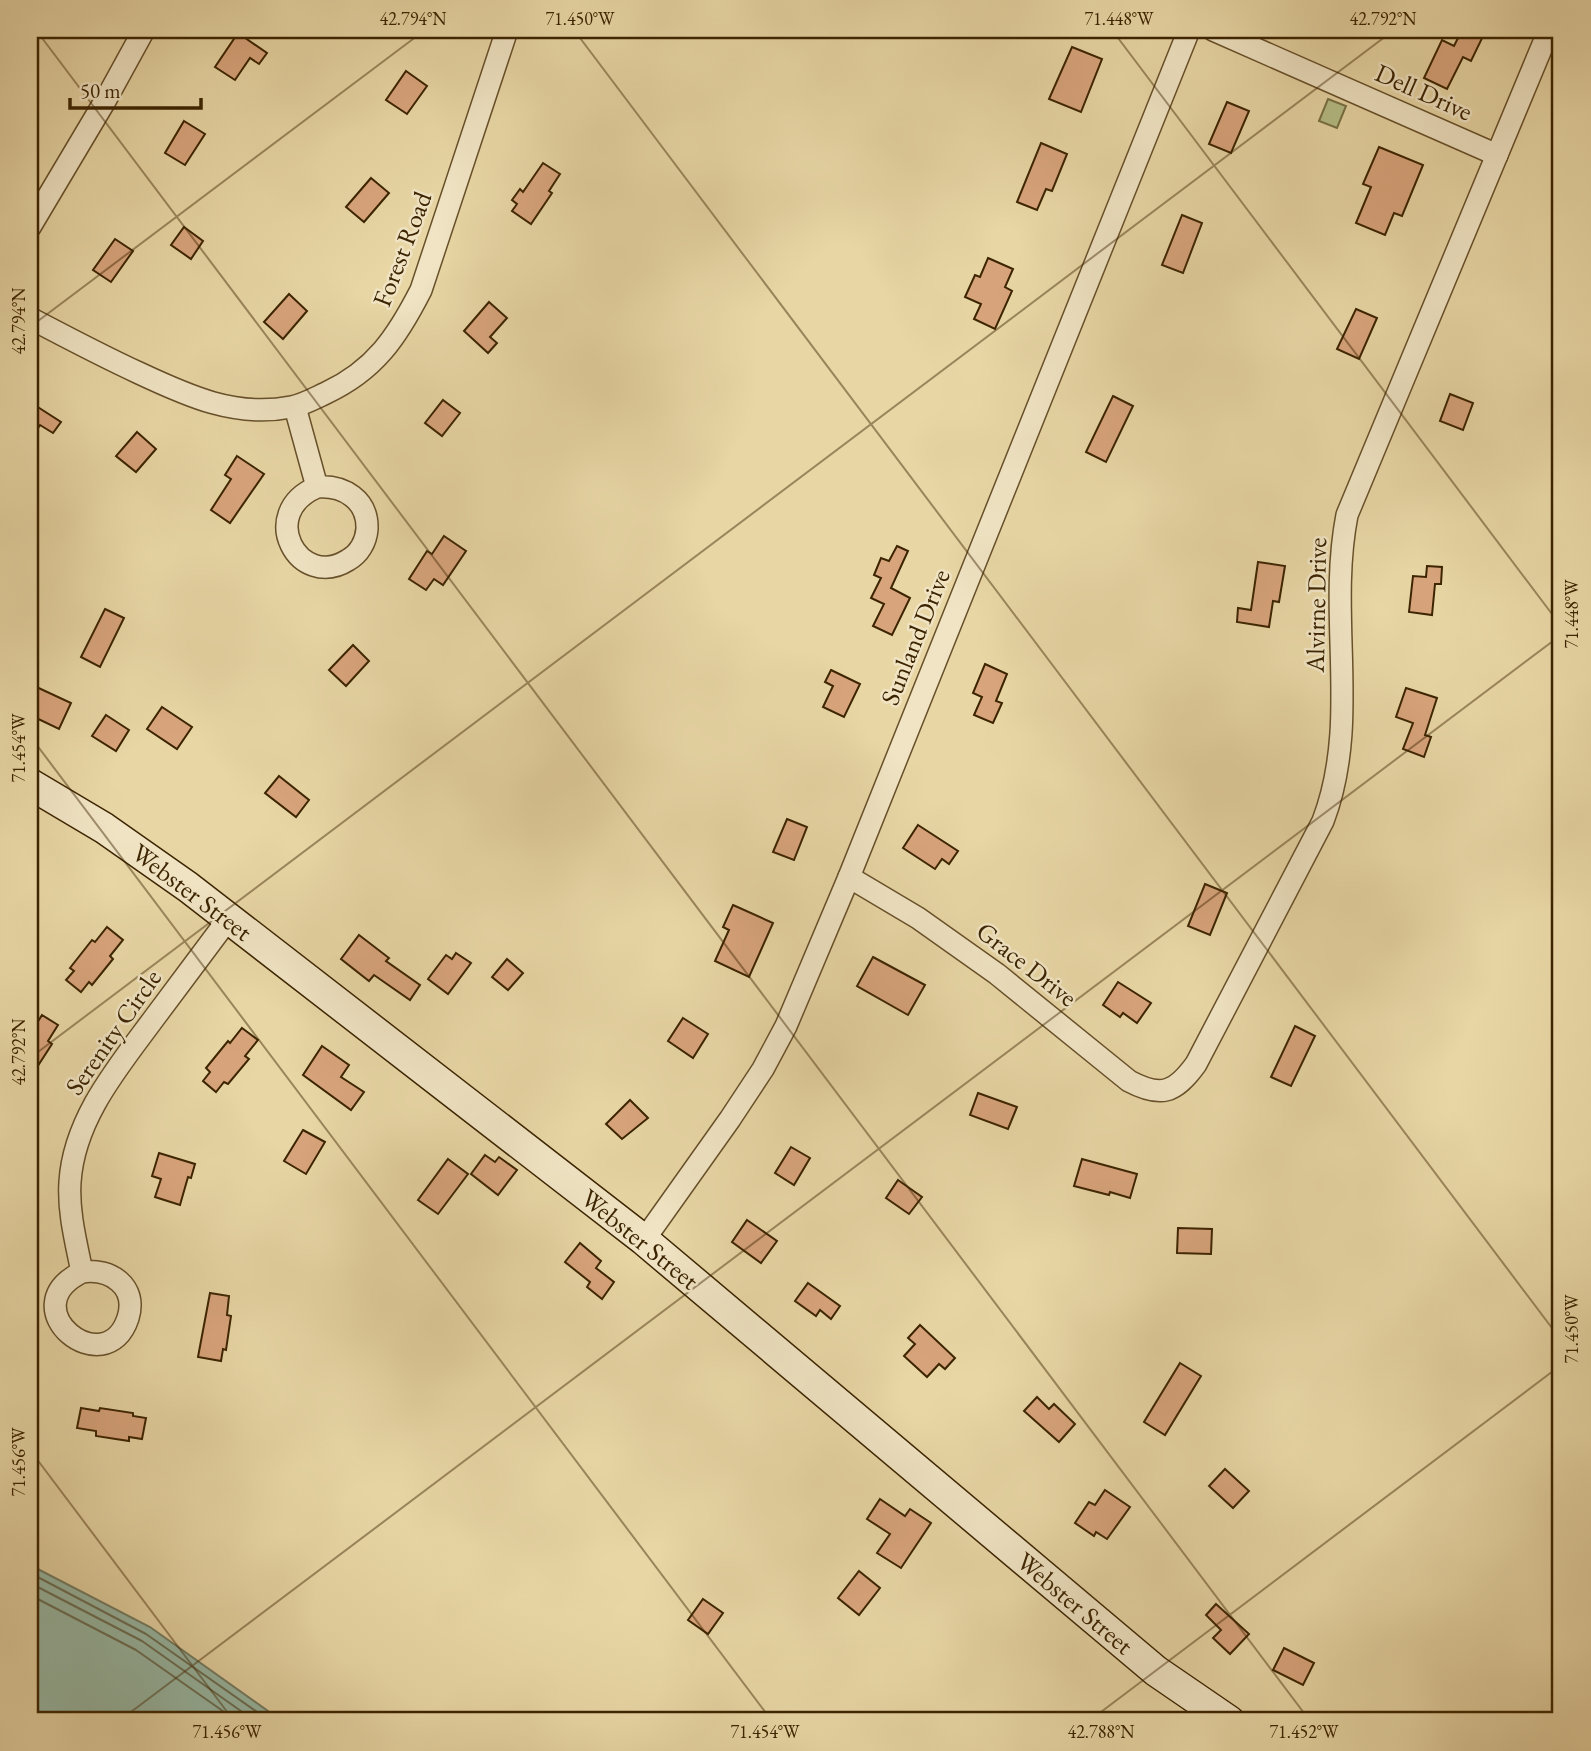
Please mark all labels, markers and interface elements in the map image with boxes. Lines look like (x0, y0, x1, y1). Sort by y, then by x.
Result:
text: 42.794°N (380, 7, 447, 30)
text: 71.450°W (545, 7, 615, 30)
text: 71.448°W (1084, 7, 1154, 30)
text: 42.792°N (1350, 7, 1417, 30)
street label: Dell Drive (1370, 56, 1478, 128)
scale bar (70, 66, 201, 110)
text: 50 m (80, 77, 121, 104)
street label: Forest Road (365, 186, 440, 311)
text: 42.794°N (7, 287, 30, 354)
street label: Alvirne Drive (1298, 537, 1334, 674)
street label: Sunland Drive (872, 564, 958, 710)
text: 71.448°W (1560, 579, 1583, 649)
text: 71.454°W (7, 713, 30, 783)
street label: Webster Street (125, 836, 259, 948)
street label: Grace Drive (970, 914, 1084, 1014)
street label: Serenity Circle (57, 962, 169, 1102)
text: 42.792°N (7, 1018, 30, 1085)
street label: Webster Street (574, 1181, 706, 1297)
text: 71.450°W (1560, 1294, 1583, 1364)
text: 71.456°W (7, 1427, 30, 1497)
street label: Webster Street (1010, 1544, 1140, 1662)
text: 71.456°W (192, 1720, 262, 1743)
text: 71.454°W (730, 1720, 800, 1743)
text: 42.788°N (1068, 1720, 1135, 1743)
text: 71.452°W (1269, 1720, 1339, 1743)

